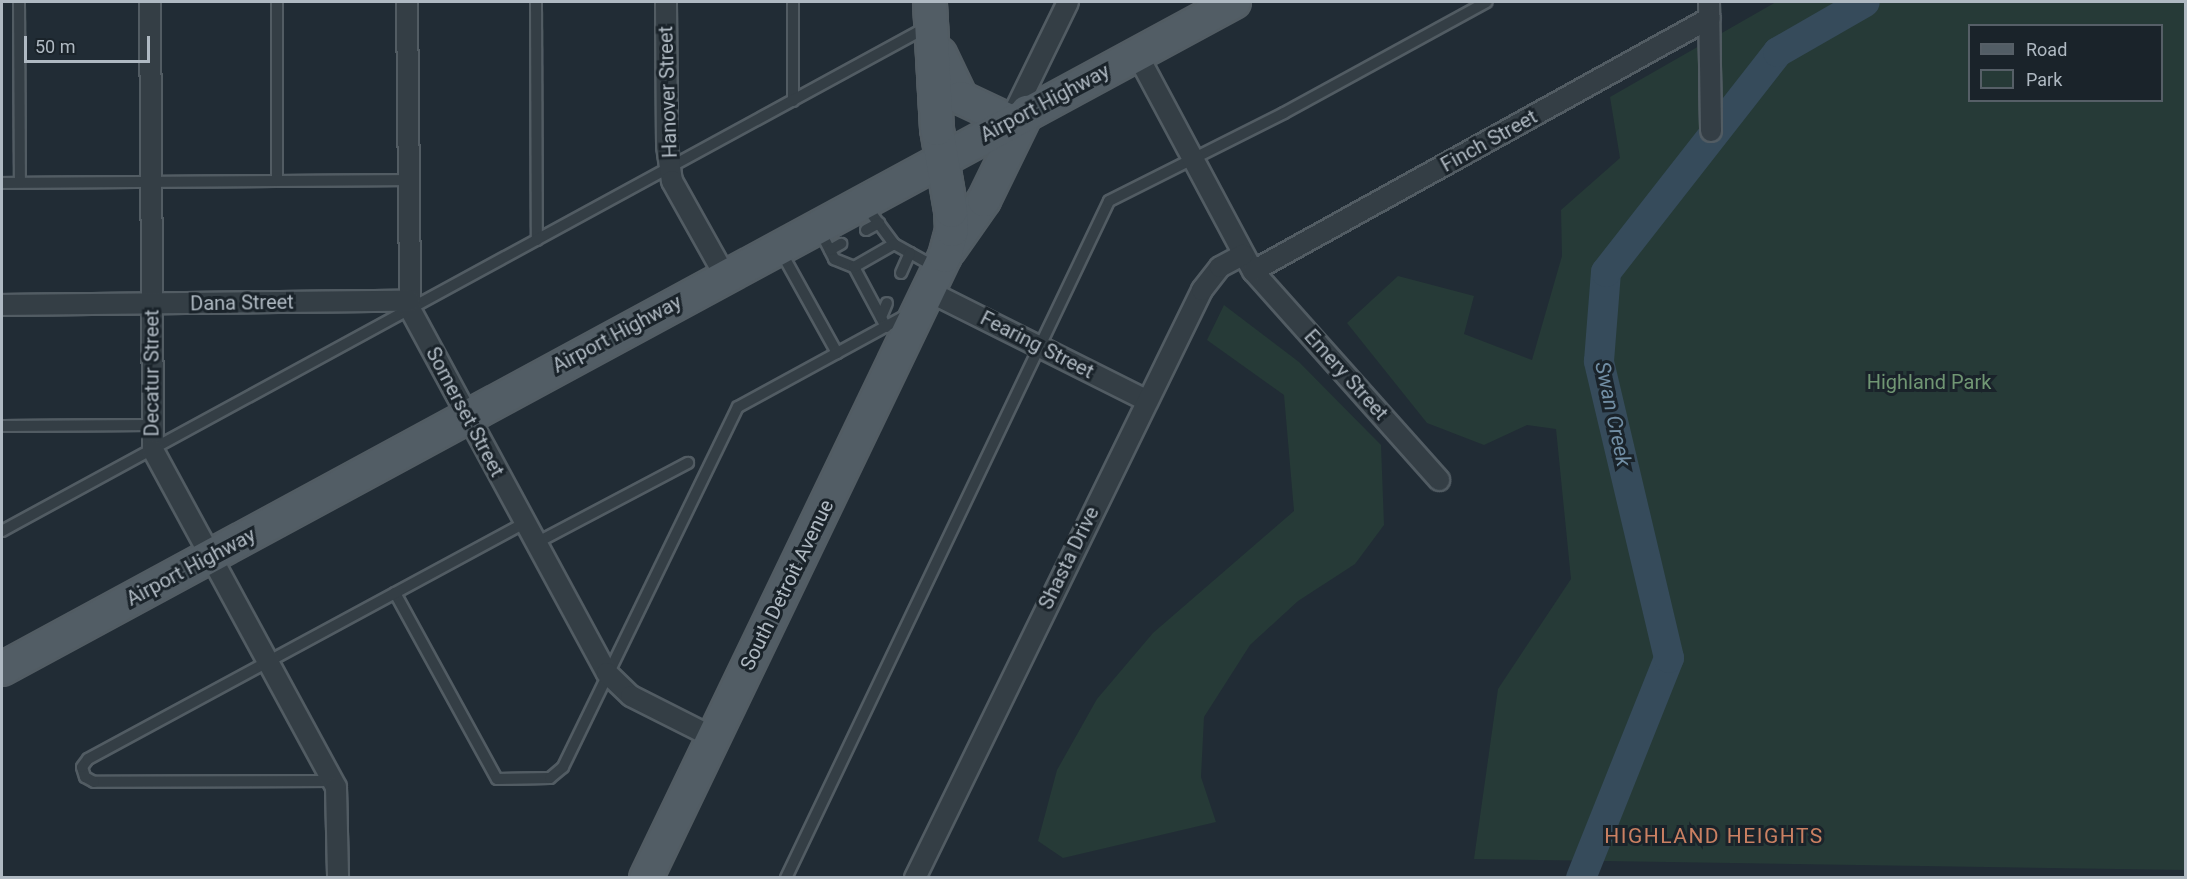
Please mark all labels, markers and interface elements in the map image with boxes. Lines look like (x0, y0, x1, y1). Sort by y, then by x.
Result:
scale bar (27, 24, 153, 62)
legend (1968, 24, 2163, 102)
street label: Hanover Street (654, 26, 682, 158)
text: 50 m (35, 36, 75, 57)
text: Road (2026, 39, 2067, 60)
street label: Airport Highway (976, 59, 1114, 147)
text: Park (2026, 69, 2062, 90)
street label: Finch Street (1437, 105, 1541, 177)
street label: Dana Street (190, 290, 294, 316)
street label: Airport Highway (548, 290, 686, 378)
street label: Fearing Street (976, 306, 1098, 384)
street label: Decatur Street (140, 309, 164, 437)
street label: Emery Street (1299, 325, 1393, 425)
street label: Somerset Street (421, 343, 509, 481)
water label: Swan Creek (1590, 359, 1636, 469)
park label: Highland Park (1867, 370, 1991, 394)
street label: South Detroit Avenue (735, 496, 839, 674)
street label: Shasta Drive (1034, 503, 1104, 613)
street label: Airport Highway (122, 523, 260, 611)
district label: HIGHLAND HEIGHTS (1604, 823, 1824, 849)

